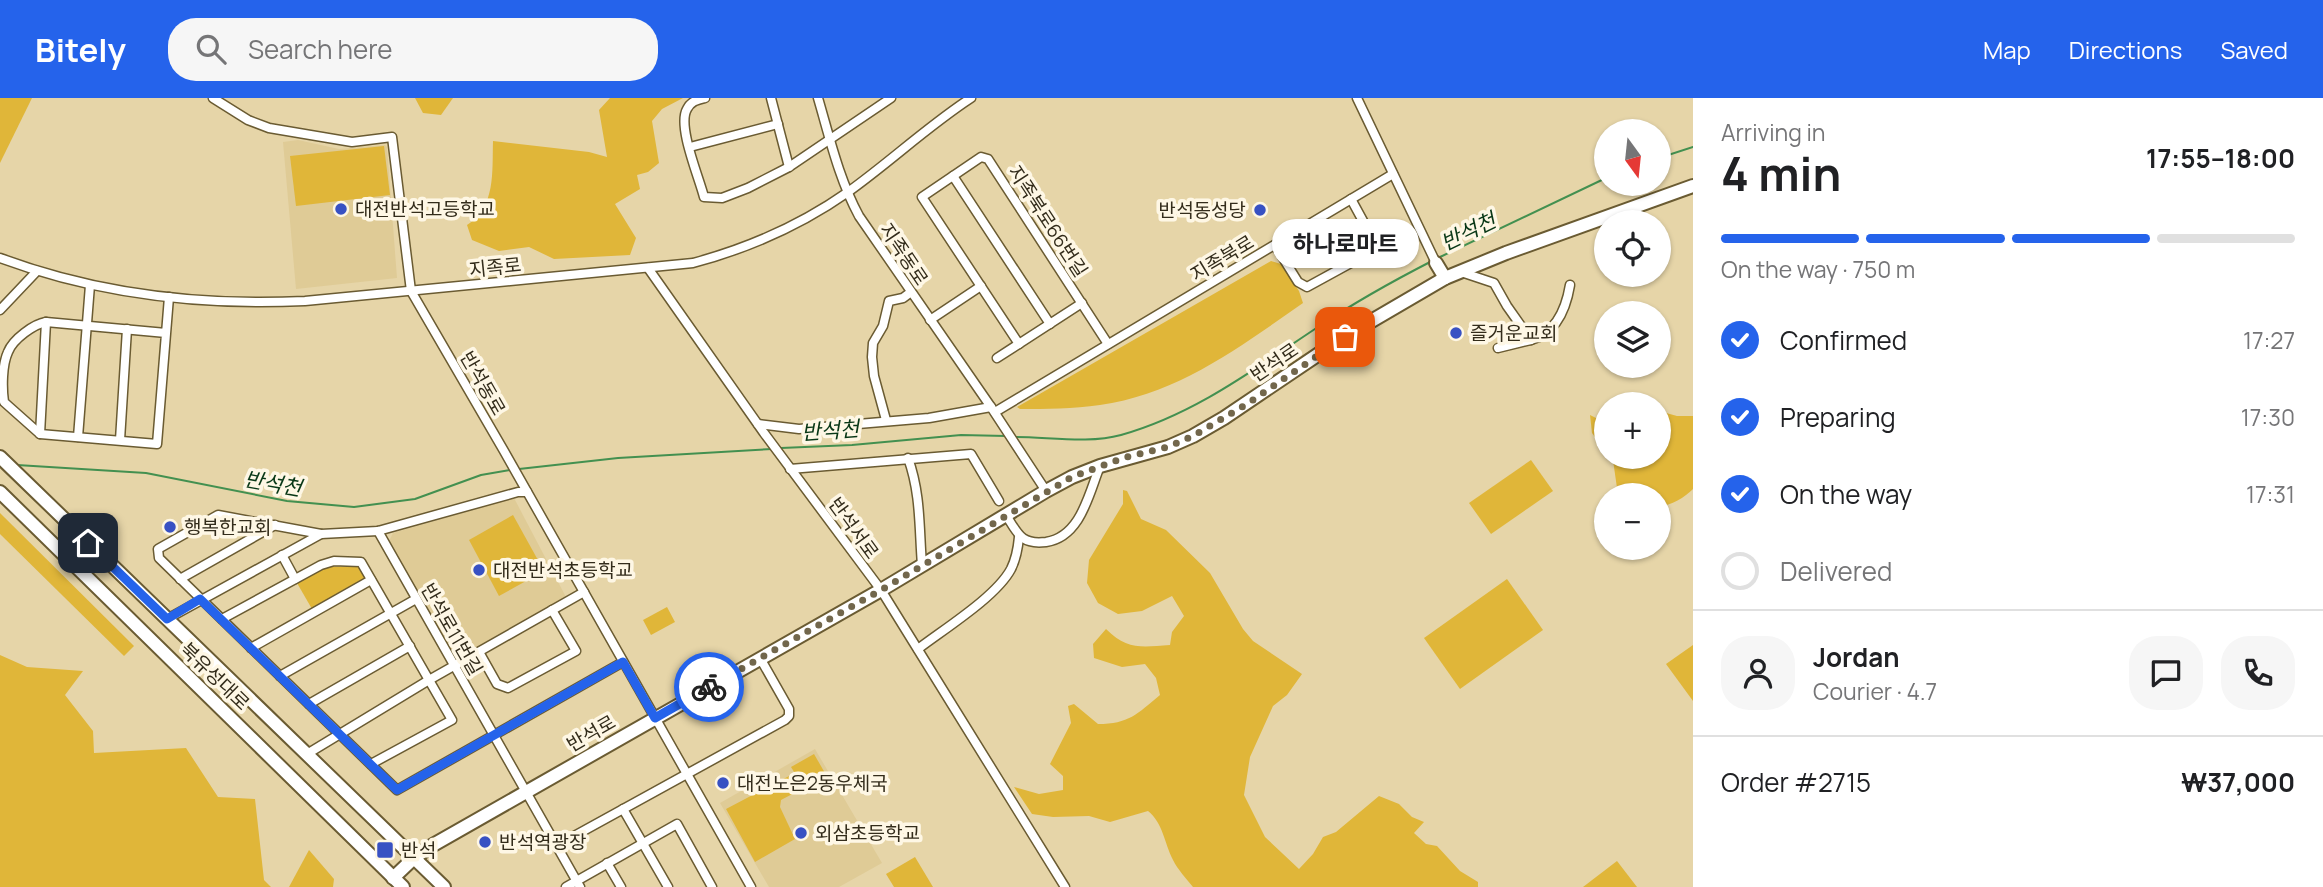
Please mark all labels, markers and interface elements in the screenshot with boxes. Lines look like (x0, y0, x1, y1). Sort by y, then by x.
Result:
search box (168, 18, 658, 81)
text: Bitely (35, 27, 126, 72)
icon: search (192, 30, 230, 68)
text: Search here (248, 31, 393, 67)
text: Map (1983, 33, 2031, 66)
text: Directions (2069, 33, 2182, 66)
text: Saved (2220, 33, 2288, 66)
text: Arriving in (1721, 116, 1826, 148)
north arrow (1594, 119, 1671, 196)
map controls (1594, 119, 1671, 560)
text: 17:55–18:00 (2146, 140, 2295, 176)
text: 4 min (1721, 142, 1841, 205)
street label: 지족북로66번길 (1002, 160, 1094, 282)
place label: 대전반석고등학교 (355, 196, 495, 222)
place label: 반석동성당 (1159, 197, 1246, 223)
marker: 대전반석고등학교 (333, 201, 349, 217)
marker: 반석동성당 (1252, 202, 1268, 218)
water label: 반석천 (1436, 205, 1503, 256)
button: locate (1594, 210, 1671, 287)
street label: 지족동로 (874, 218, 934, 290)
callout: 하나로마트 (1272, 218, 1418, 267)
text: 하나로마트 (1293, 227, 1398, 259)
street label: 지족북로 (1185, 229, 1259, 287)
street label: 지족로 (468, 251, 522, 283)
text: On the way · 750 m (1721, 253, 1915, 285)
button: layers (1594, 301, 1671, 378)
pin (1315, 307, 1375, 367)
icon: bag (1326, 318, 1364, 356)
place label: 즐거운교회 (1470, 320, 1557, 346)
icon: check (1721, 321, 1759, 359)
text: Confirmed (1780, 322, 1907, 358)
text: 17:27 (2243, 324, 2295, 356)
marker: 즐거운교회 (1448, 325, 1464, 341)
street label: 반석로 (1245, 337, 1303, 387)
street label: 반석동로 (454, 346, 512, 420)
button: + (1594, 392, 1671, 469)
icon: check (1721, 398, 1759, 436)
text: Preparing (1780, 399, 1896, 435)
text: 17:30 (2241, 401, 2295, 433)
water label: 반석천 (800, 414, 863, 446)
water label: 반석천 (242, 464, 307, 502)
icon: check (1721, 475, 1759, 513)
text: On the way (1780, 476, 1912, 512)
text: 17:31 (2246, 478, 2295, 510)
button: − (1594, 483, 1671, 560)
street label: 반석서로 (823, 492, 885, 564)
pin (58, 513, 118, 573)
place label: 행복한교회 (184, 514, 271, 540)
marker: 행복한교회 (162, 519, 178, 535)
icon: home (69, 524, 107, 562)
text: Delivered (1780, 553, 1892, 589)
place label: 대전반석초등학교 (493, 557, 633, 583)
marker: 대전반석초등학교 (471, 562, 487, 578)
street label: 반석로11번길 (415, 578, 489, 680)
street label: 북유성대로 (175, 636, 255, 716)
button: person (1721, 636, 1795, 710)
button: chat (2129, 636, 2203, 710)
button: phone (2221, 636, 2295, 710)
text: Jordan (1813, 639, 1899, 675)
courier (674, 652, 744, 722)
icon: bike (690, 668, 728, 706)
text: Courier · 4.7 (1813, 675, 1937, 707)
street label: 반석로 (562, 709, 620, 757)
text: Order #2715 (1721, 764, 1871, 800)
text: ₩37,000 (2181, 764, 2295, 800)
place label: 대전노은2동우체국 (737, 770, 888, 796)
marker: 대전노은2동우체국 (715, 775, 731, 791)
place label: 외삼초등학교 (815, 820, 920, 846)
marker: 외삼초등학교 (793, 825, 809, 841)
place label: 반석역광장 (499, 829, 586, 855)
marker: 반석역광장 (477, 834, 493, 850)
place label: 반석 (401, 837, 436, 863)
marker: 반석 (375, 840, 395, 860)

